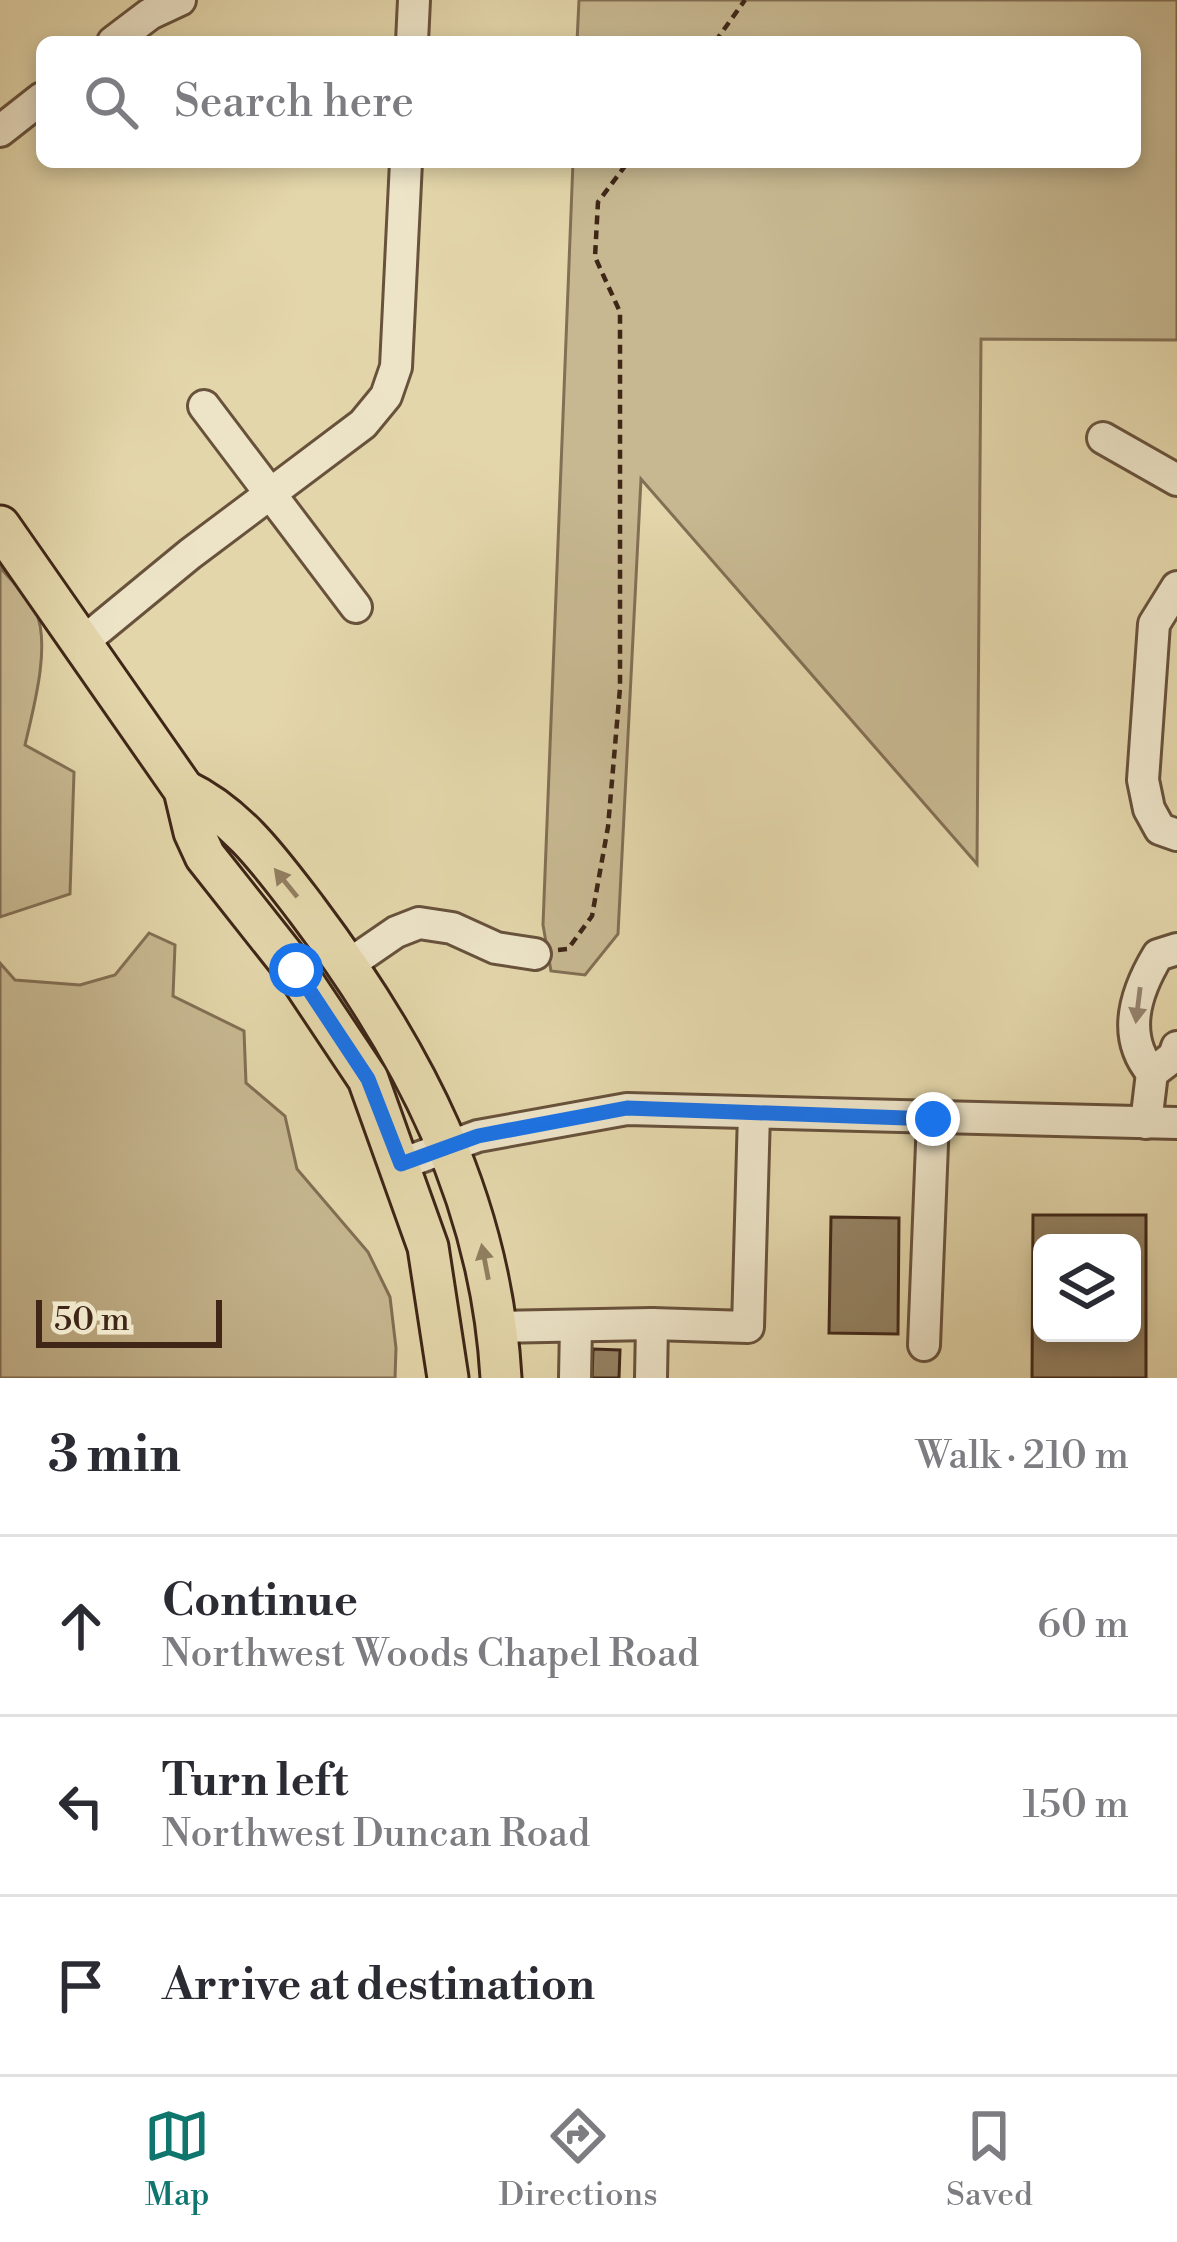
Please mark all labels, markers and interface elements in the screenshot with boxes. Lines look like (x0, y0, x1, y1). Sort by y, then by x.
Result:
search box (36, 36, 1141, 168)
icon: search (78, 69, 144, 135)
text: Search here (174, 74, 414, 131)
one-way arrow (274, 868, 299, 899)
route start (269, 943, 323, 997)
one-way arrow (1128, 986, 1147, 1024)
route end (906, 1092, 960, 1146)
map controls (1033, 1234, 1141, 1342)
button: layers (1033, 1234, 1141, 1342)
one-way arrow (475, 1243, 494, 1281)
scale bar (36, 1294, 222, 1347)
text: 50 m (54, 1300, 130, 1341)
text: 3 min (48, 1424, 181, 1488)
text: Walk · 210 m (916, 1432, 1129, 1481)
text: Continue (162, 1573, 358, 1630)
icon: ahead (48, 1593, 114, 1659)
text: 60 m (1037, 1601, 1129, 1650)
text: Northwest Woods Chapel Road (162, 1630, 699, 1679)
text: Turn left (162, 1753, 348, 1810)
icon: left (48, 1773, 114, 1839)
text: 150 m (1023, 1781, 1129, 1830)
text: Northwest Duncan Road (162, 1810, 590, 1859)
icon: arrive (48, 1953, 114, 2019)
text: Arrive at destination (162, 1957, 595, 2014)
tab: Map (144, 2103, 210, 2216)
tab: Directions (499, 2103, 658, 2216)
tab: Saved (946, 2103, 1033, 2216)

